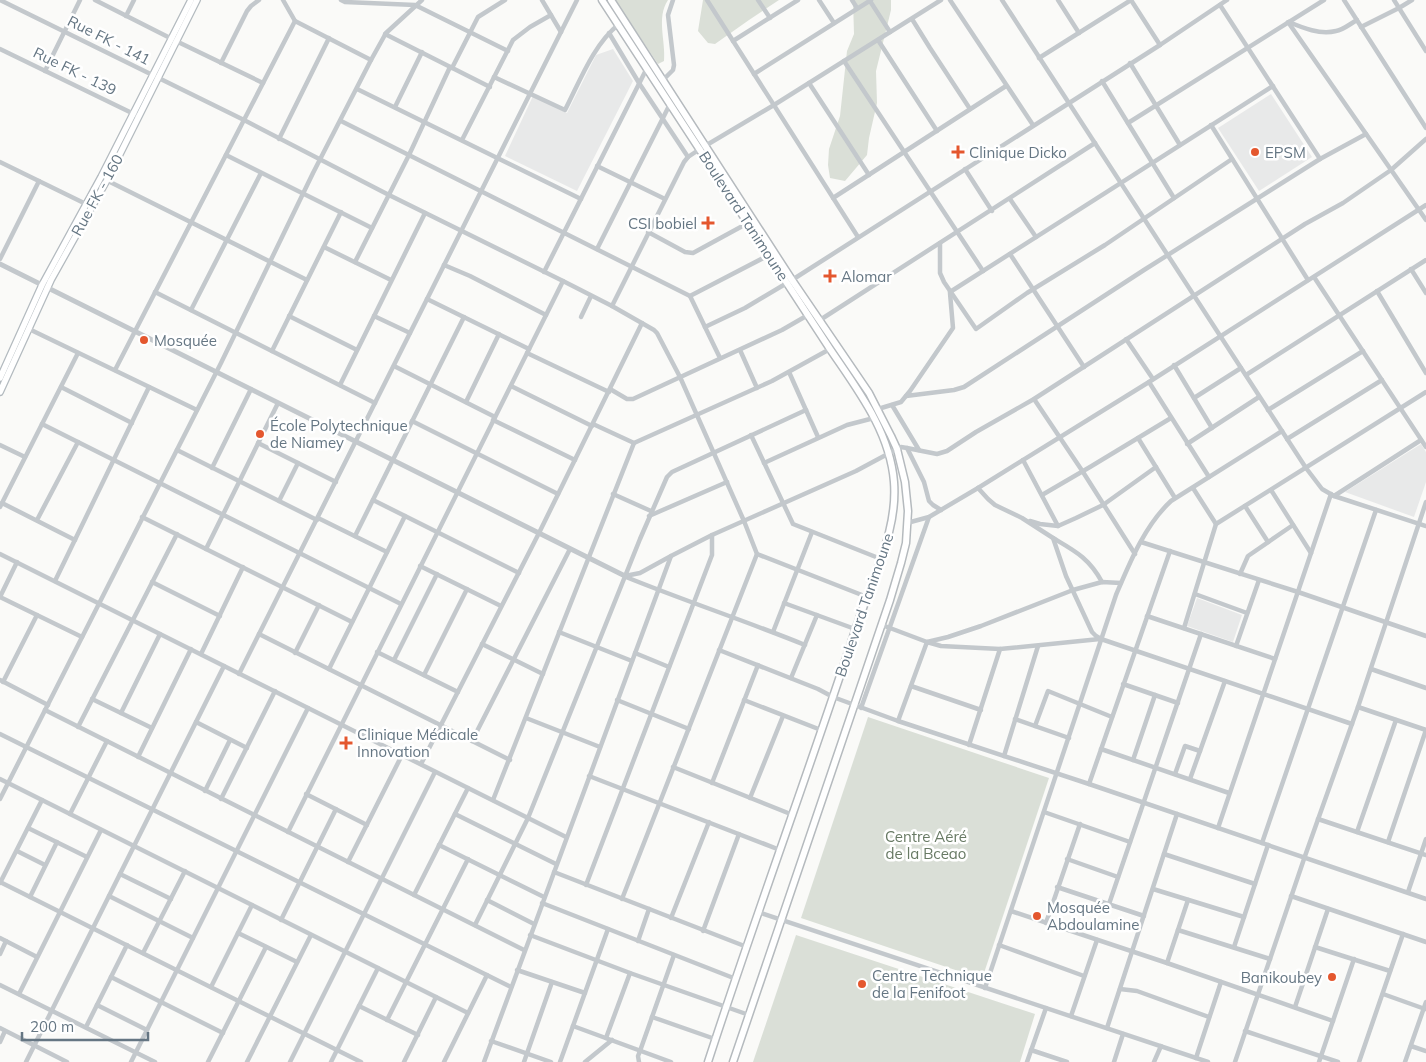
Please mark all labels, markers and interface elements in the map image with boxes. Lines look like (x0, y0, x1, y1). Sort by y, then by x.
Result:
street label: Rue FK - 141 (64, 11, 154, 69)
street label: Rue FK - 139 (30, 43, 120, 99)
place label: Clinique Dicko (969, 143, 1067, 162)
place label: EPSM (1265, 143, 1306, 162)
marker: Clinique Dicko (951, 145, 965, 159)
marker: EPSM (1249, 146, 1261, 158)
street label: Boulevard Tanimoune (695, 148, 793, 284)
street label: Rue FK - 160 (67, 151, 127, 239)
place label: CSI bobiel (628, 214, 697, 233)
marker: CSI bobiel (701, 216, 715, 230)
place label: Alomar (841, 267, 892, 286)
marker: Alomar (823, 269, 837, 283)
place label: Mosquée (154, 331, 217, 350)
marker: Mosquée (138, 334, 150, 346)
place label: École Polytechnique de Niamey (270, 416, 408, 452)
marker: École Polytechnique de Niamey (254, 428, 266, 440)
street label: Boulevard Tanimoune (830, 531, 898, 679)
place label: Clinique Médicale Innovation (357, 725, 478, 761)
marker: Clinique Médicale Innovation (339, 736, 353, 750)
park label: Centre Aéré de la Bceao (885, 827, 967, 863)
place label: Mosquée Abdoulamine (1047, 898, 1140, 934)
marker: Mosquée Abdoulamine (1031, 910, 1043, 922)
place label: Centre Technique de la Fenifoot (872, 966, 992, 1002)
place label: Banikoubey (1241, 968, 1322, 987)
marker: Banikoubey (1326, 971, 1338, 983)
marker: Centre Technique de la Fenifoot (856, 978, 868, 990)
scale bar (22, 1010, 149, 1042)
text: 200 m (30, 1017, 74, 1036)

